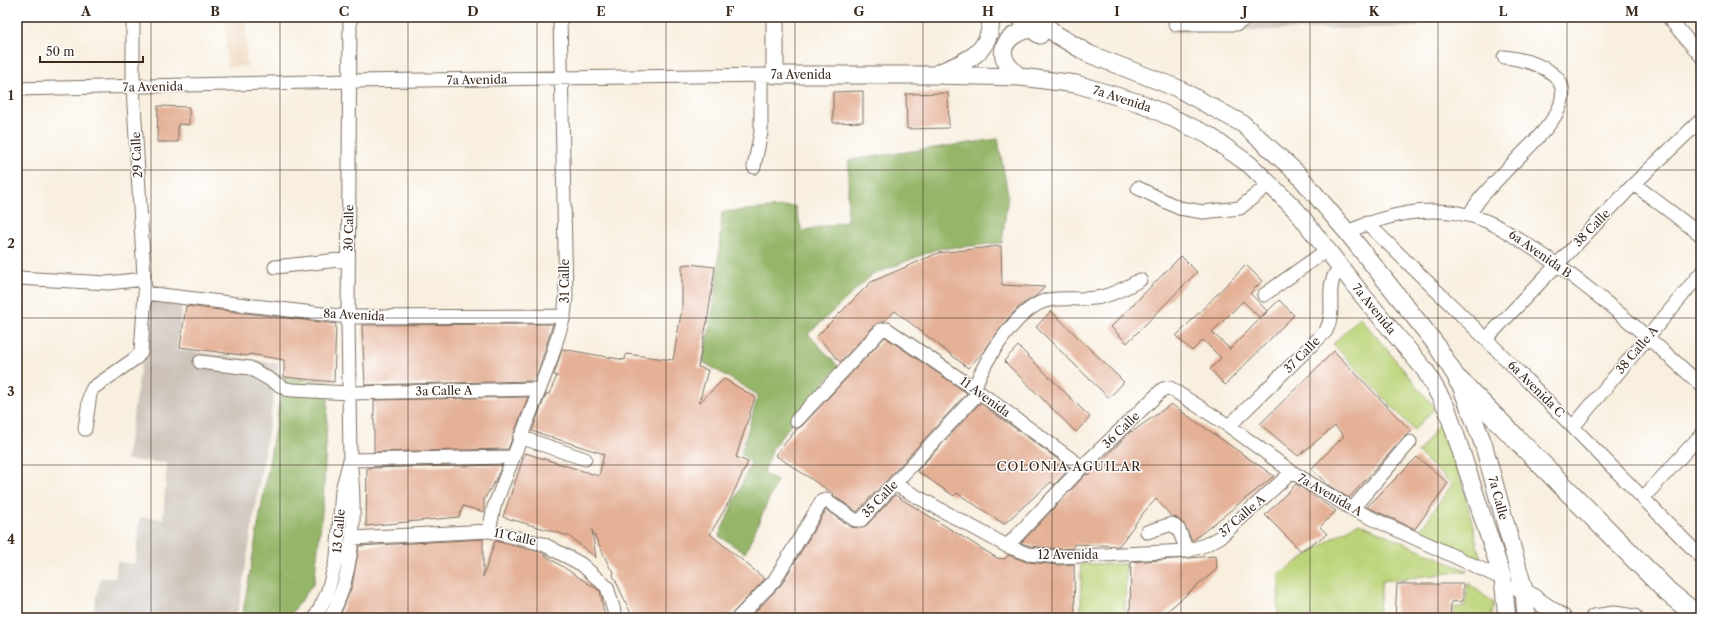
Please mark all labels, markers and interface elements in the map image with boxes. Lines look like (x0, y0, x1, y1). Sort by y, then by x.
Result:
text: A (80, 3, 92, 19)
text: B (210, 3, 220, 19)
text: C (339, 3, 349, 19)
text: D (467, 3, 479, 19)
text: E (596, 3, 606, 19)
text: F (726, 3, 735, 19)
text: G (853, 3, 865, 19)
text: H (982, 3, 994, 19)
text: I (1114, 3, 1120, 19)
text: J (1240, 3, 1248, 19)
text: K (1369, 3, 1380, 19)
text: L (1499, 3, 1508, 19)
text: M (1625, 3, 1639, 19)
scale bar (40, 38, 143, 64)
text: 50 m (46, 44, 75, 59)
street label: 7a Avenida (771, 67, 832, 82)
street label: 7a Avenida (447, 71, 508, 88)
street label: 7a Avenida (123, 78, 184, 95)
street label: 7a Avenida (1091, 82, 1154, 115)
text: 1 (8, 87, 14, 103)
street label: 29 Calle (128, 131, 145, 179)
street label: 30 Calle (341, 204, 356, 252)
street label: 38 Calle (1570, 206, 1613, 250)
street label: 6a Avenida B (1506, 226, 1575, 281)
text: 2 (7, 235, 15, 251)
street label: 31 Calle (557, 259, 572, 303)
street label: 7a Avenida (1349, 280, 1400, 337)
street label: 8a Avenida (323, 305, 386, 324)
street label: 38 Calle A (1612, 322, 1662, 377)
street label: 37 Calle (1280, 333, 1323, 376)
street label: 6a Avenida C (1505, 357, 1568, 420)
street label: 11 Avenida (957, 373, 1014, 420)
street label: 3a Calle A (415, 382, 474, 398)
text: 3 (7, 383, 15, 399)
street label: 36 Calle (1099, 408, 1143, 451)
district label: COLONIA AGUILAR (997, 458, 1142, 474)
street label: 7a Avenida A (1295, 470, 1366, 520)
street label: 7a Calle (1485, 474, 1512, 522)
street label: 35 Calle (858, 477, 901, 520)
street label: 37 Calle A (1215, 491, 1269, 540)
street label: 13 Calle (329, 508, 348, 554)
street label: 11 Calle (493, 525, 538, 548)
text: 4 (7, 531, 15, 547)
street label: 12 Avenida (1038, 547, 1099, 562)

